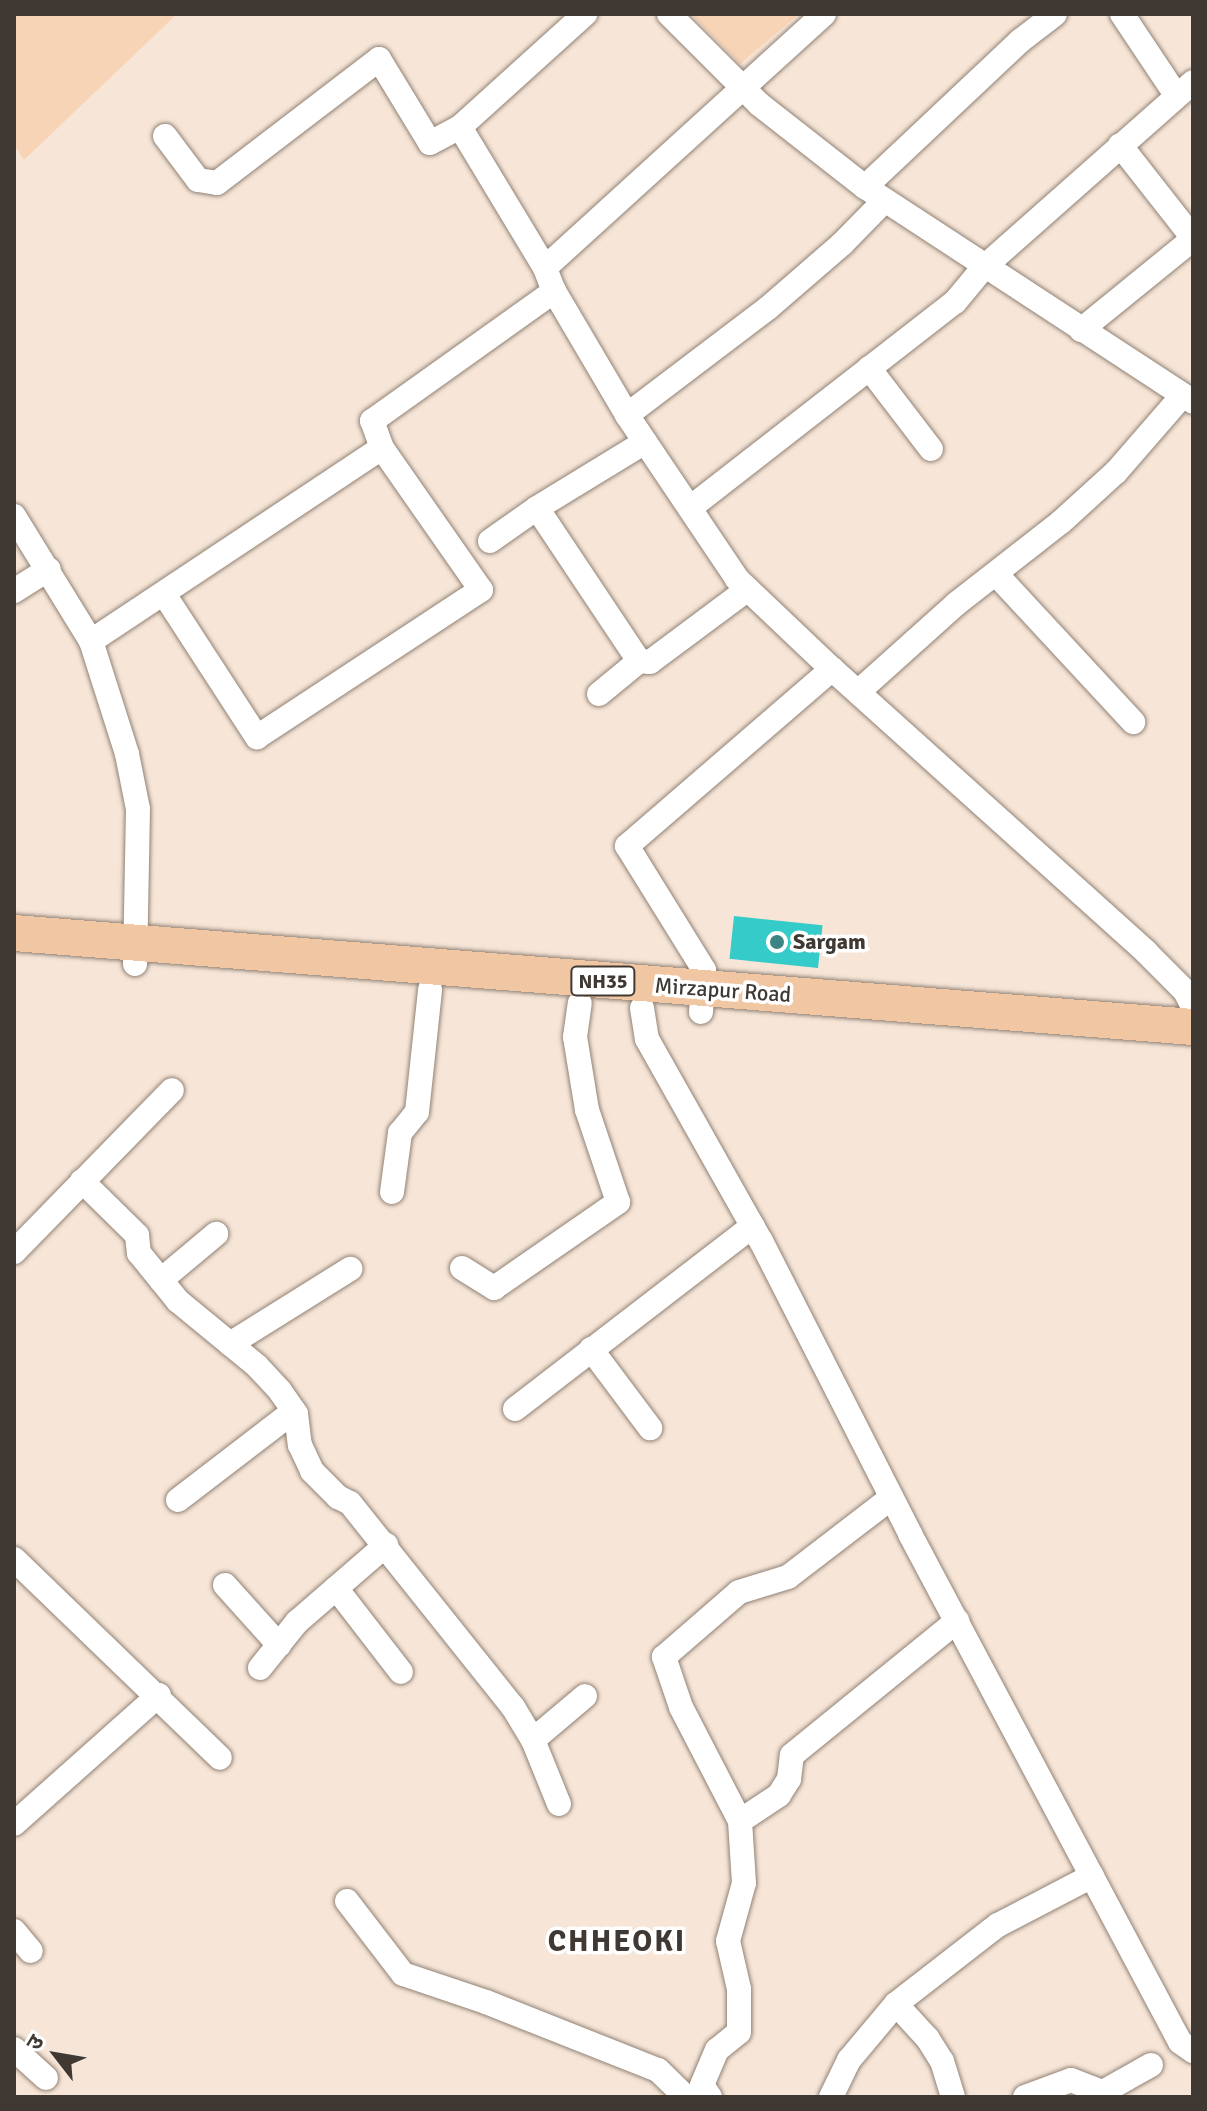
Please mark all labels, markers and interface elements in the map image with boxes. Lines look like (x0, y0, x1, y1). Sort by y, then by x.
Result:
place label: Sargam (793, 929, 866, 955)
marker: Sargam (768, 933, 786, 951)
road number: NH35 (569, 965, 637, 997)
street label: Mirzapur Road (654, 972, 792, 1008)
district label: CHHEOKI (548, 1924, 686, 1960)
north arrow (16, 2015, 96, 2095)
text: उ (20, 2030, 50, 2055)

